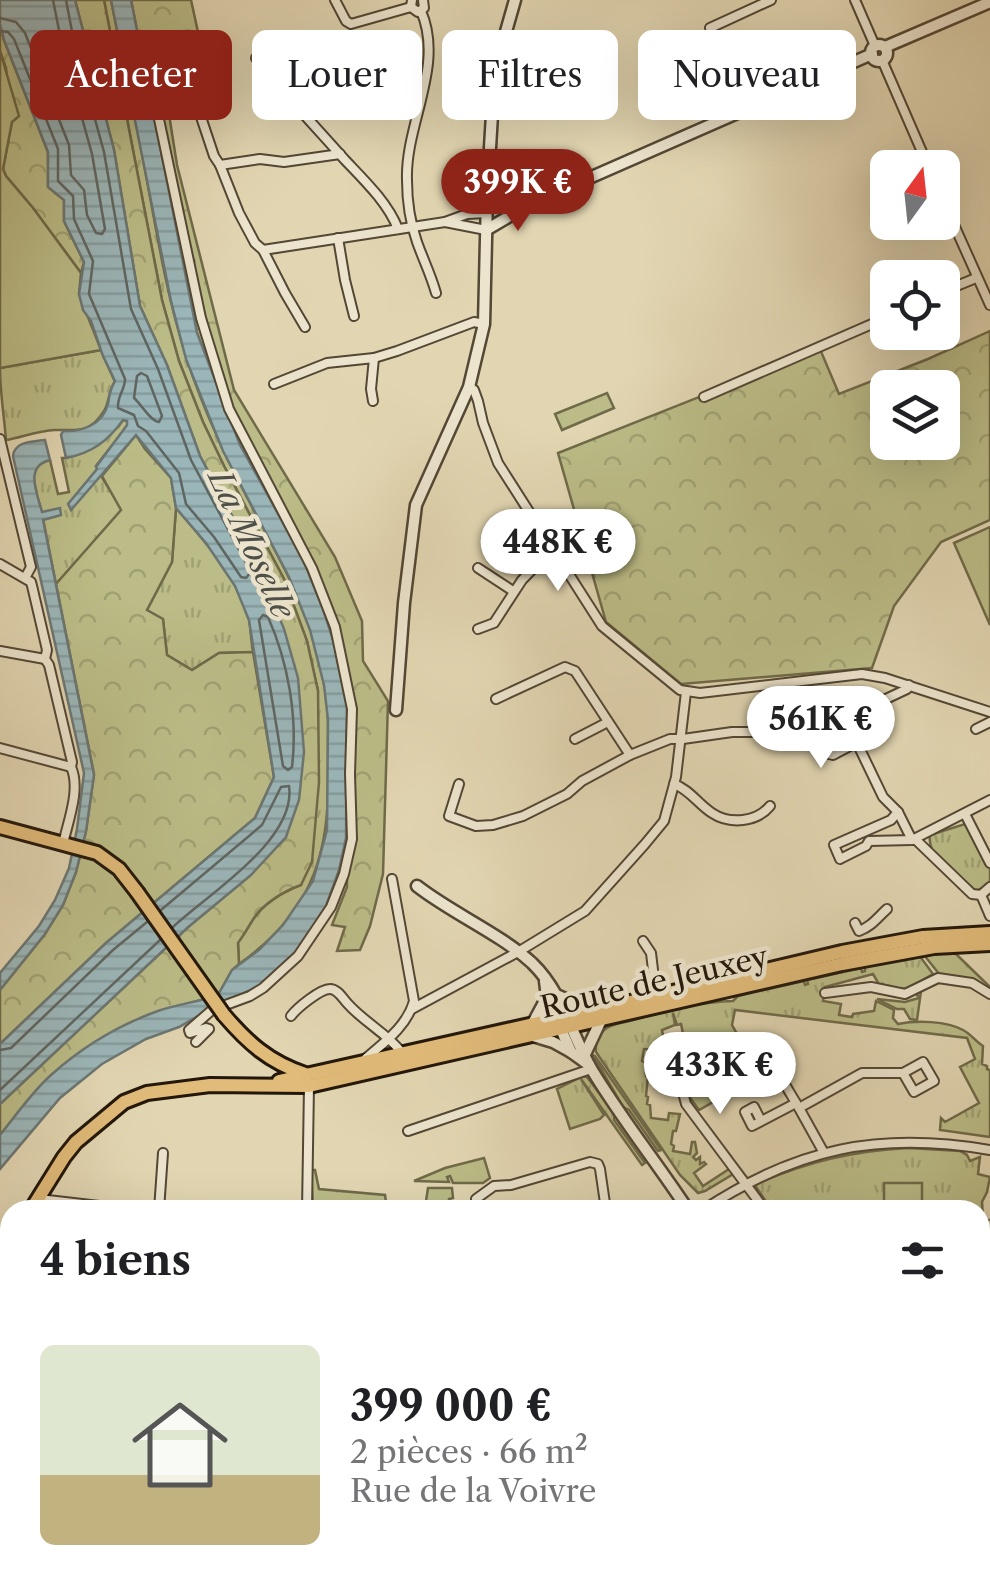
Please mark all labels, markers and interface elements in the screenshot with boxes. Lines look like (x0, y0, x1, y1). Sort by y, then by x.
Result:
chip: Acheter (30, 30, 232, 120)
chip: Louer (252, 30, 422, 120)
chip: Filtres (442, 30, 618, 120)
chip: Nouveau (638, 30, 856, 120)
pin: 399K € (437, 149, 599, 234)
north arrow (870, 150, 960, 240)
map controls (870, 150, 960, 460)
text: 399K € (463, 162, 573, 201)
button: locate (870, 260, 960, 350)
button: layers (870, 370, 960, 460)
water label: La Moselle (199, 461, 304, 626)
pin: 448K € (477, 509, 639, 594)
text: 448K € (503, 522, 613, 561)
pin: 561K € (740, 686, 902, 771)
text: 561K € (769, 699, 873, 738)
street label: Route de Jeuxey (537, 938, 772, 1026)
pin: 433K € (639, 1032, 801, 1117)
text: 433K € (666, 1045, 774, 1084)
icon: filters (895, 1233, 950, 1288)
text: 4 biens (40, 1234, 191, 1286)
text: 399 000 € (350, 1380, 552, 1432)
icon: home (120, 1385, 240, 1505)
text: 2 pièces · 66 m² (350, 1432, 588, 1471)
text: Rue de la Voivre (350, 1471, 596, 1510)

